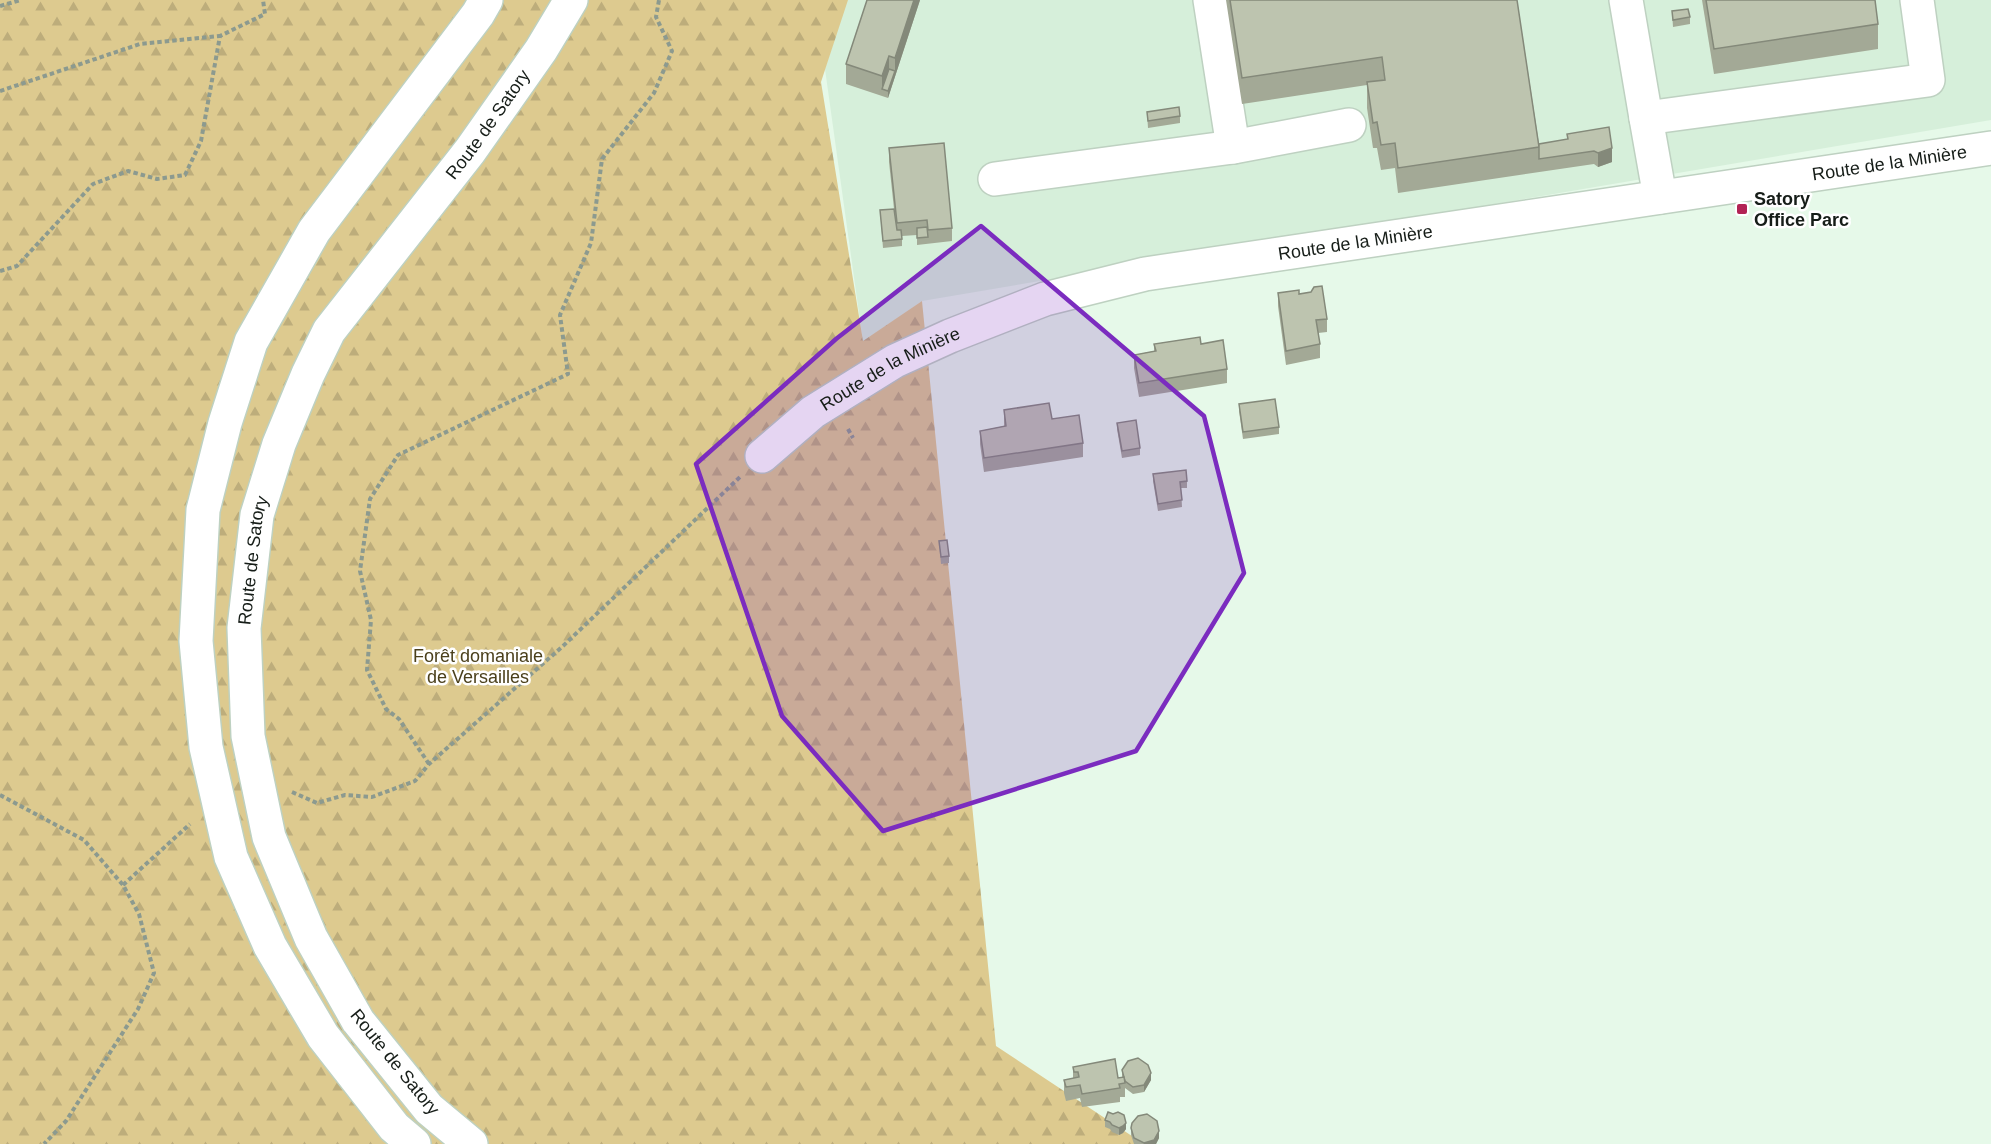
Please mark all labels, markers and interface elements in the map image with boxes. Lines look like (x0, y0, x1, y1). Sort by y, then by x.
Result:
street label: Route de Satory (442, 66, 534, 183)
street label: Route de la Minière (1811, 142, 1968, 185)
place label: Satory Office Parc (1754, 189, 1849, 230)
marker: Satory Office Parc (1735, 202, 1749, 216)
street label: Route de la Minière (1277, 221, 1434, 264)
street label: Route de la Minière (817, 323, 963, 415)
street label: Route de Satory (234, 493, 272, 626)
park label: Forêt domaniale de Versailles (413, 646, 543, 687)
street label: Route de Satory (346, 1005, 444, 1119)

